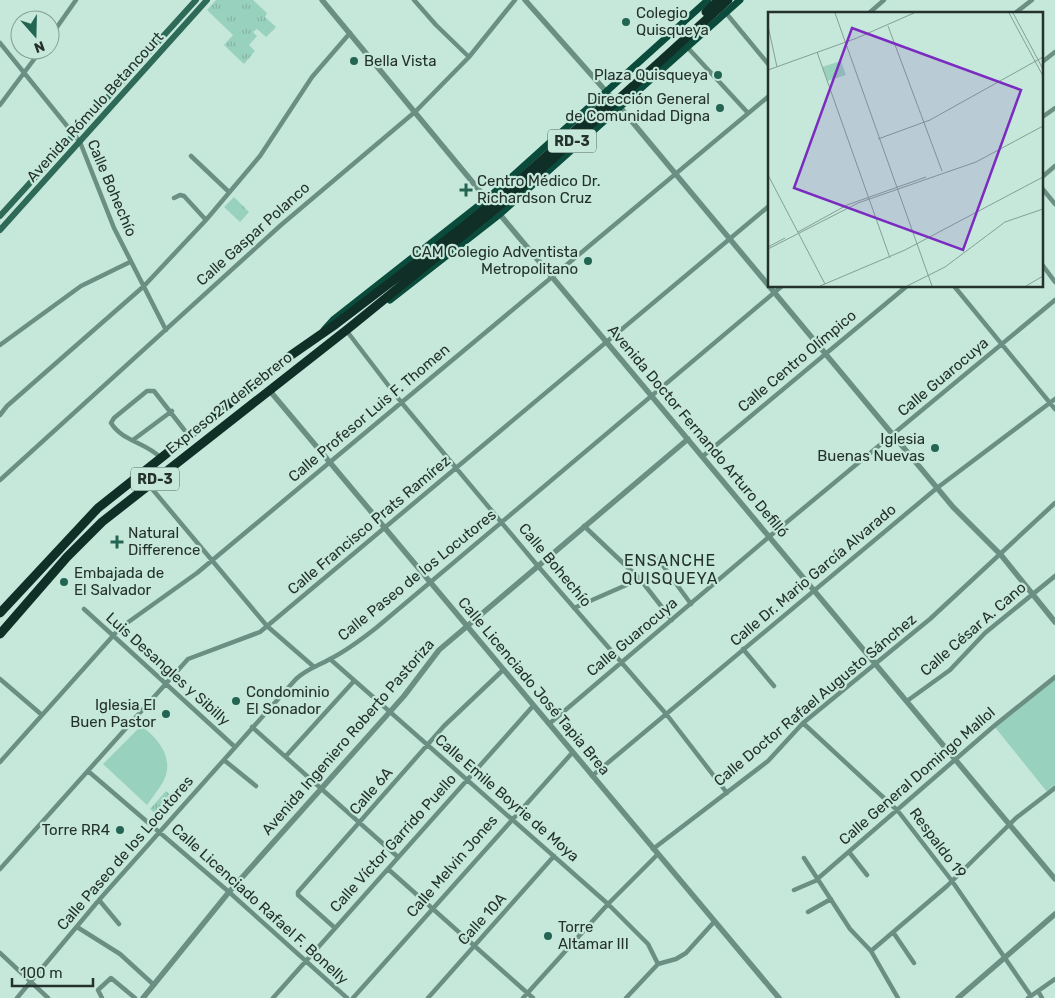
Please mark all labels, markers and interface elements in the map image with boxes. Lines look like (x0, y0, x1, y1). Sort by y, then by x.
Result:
place label: Colegio Quisqueya (636, 4, 709, 39)
north arrow (10, 10, 60, 60)
inset map (768, 12, 1042, 288)
marker: Colegio Quisqueya (620, 16, 632, 28)
street label: Avenida Rómulo Betancourt (23, 28, 167, 186)
text: N (32, 37, 47, 56)
place label: Bella Vista (364, 52, 436, 70)
marker: Bella Vista (348, 55, 360, 67)
place label: Plaza Quisqueya (594, 66, 708, 84)
marker: Plaza Quisqueya (712, 69, 724, 81)
place label: Dirección General de Comunidad Digna (565, 90, 710, 125)
marker: Dirección General de Comunidad Digna (714, 102, 726, 114)
road number: RD-3 (548, 130, 596, 152)
street label: Calle Bohechío (84, 137, 140, 239)
place label: Centro Médico Dr. Richardson Cruz (477, 172, 601, 207)
street label: Calle Gaspar Polanco (193, 178, 313, 290)
marker: Centro Médico Dr. Richardson Cruz (459, 183, 473, 197)
place label: CAM Colegio Adventista Metropolitano (412, 243, 578, 278)
marker: CAM Colegio Adventista Metropolitano (582, 255, 594, 267)
street label: Calle Centro Olímpico (734, 306, 860, 416)
street label: Avenida Doctor Fernando Arturo Defilló (604, 321, 792, 541)
street label: Calle Guarocuya (894, 334, 992, 420)
street label: Calle Profesor Luis F. Thomen (285, 340, 453, 486)
street label: Expreso 27 de Febrero (162, 348, 296, 458)
place label: Iglesia Buenas Nuevas (817, 430, 925, 465)
marker: Iglesia Buenas Nuevas (929, 442, 941, 454)
street label: Calle Francisco Prats Ramírez (284, 452, 454, 598)
road number: RD-3 (131, 468, 179, 490)
street label: Calle Dr. Mario García Alvarado (726, 500, 900, 650)
street label: Calle Paseo de los Locutores (334, 505, 500, 644)
street label: Calle Bohechío (515, 520, 595, 610)
place label: Natural Difference (128, 524, 200, 559)
marker: Natural Difference (110, 535, 124, 549)
district label: ENSANCHE QUISQUEYA (621, 551, 719, 588)
place label: Embajada de El Salvador (74, 564, 164, 599)
marker: Embajada de El Salvador (58, 576, 70, 588)
street label: Calle César A. Cano (917, 578, 1029, 680)
street label: Calle Licenciado José Tapia Brea (454, 593, 614, 779)
street label: Calle Guarocuya (583, 594, 681, 680)
street label: Luis Desangles y Sibilly (102, 609, 234, 729)
street label: Calle Doctor Rafael Augusto Sánchez (710, 610, 920, 790)
street label: Avenida Ingeniero Roberto Pastoriza (258, 635, 438, 839)
place label: Condominio El Sonador (246, 683, 330, 718)
marker: Condominio El Sonador (230, 695, 242, 707)
place label: Iglesia El Buen Pastor (70, 696, 156, 731)
street label: Calle General Domingo Mallol (835, 703, 999, 849)
marker: Iglesia El Buen Pastor (160, 708, 172, 720)
street label: Calle Emile Boyrie de Moya (431, 731, 583, 865)
street label: Calle 6A (346, 764, 396, 818)
street label: Calle Víctor Garrido Puello (326, 770, 460, 916)
street label: Calle Paseo de los Locutores (53, 772, 197, 934)
street label: Respaldo 19 (906, 804, 970, 882)
street label: Calle Melvin Jones (403, 811, 502, 921)
street label: Calle Licenciado Rafael F. Bonelly (168, 820, 352, 988)
place label: Torre RR4 (42, 821, 110, 839)
marker: Torre RR4 (114, 824, 126, 836)
street label: Calle 10A (454, 889, 510, 949)
place label: Torre Altamar III (558, 918, 629, 953)
marker: Torre Altamar III (542, 930, 554, 942)
scale bar (12, 956, 94, 988)
text: 100 m (20, 964, 62, 982)

